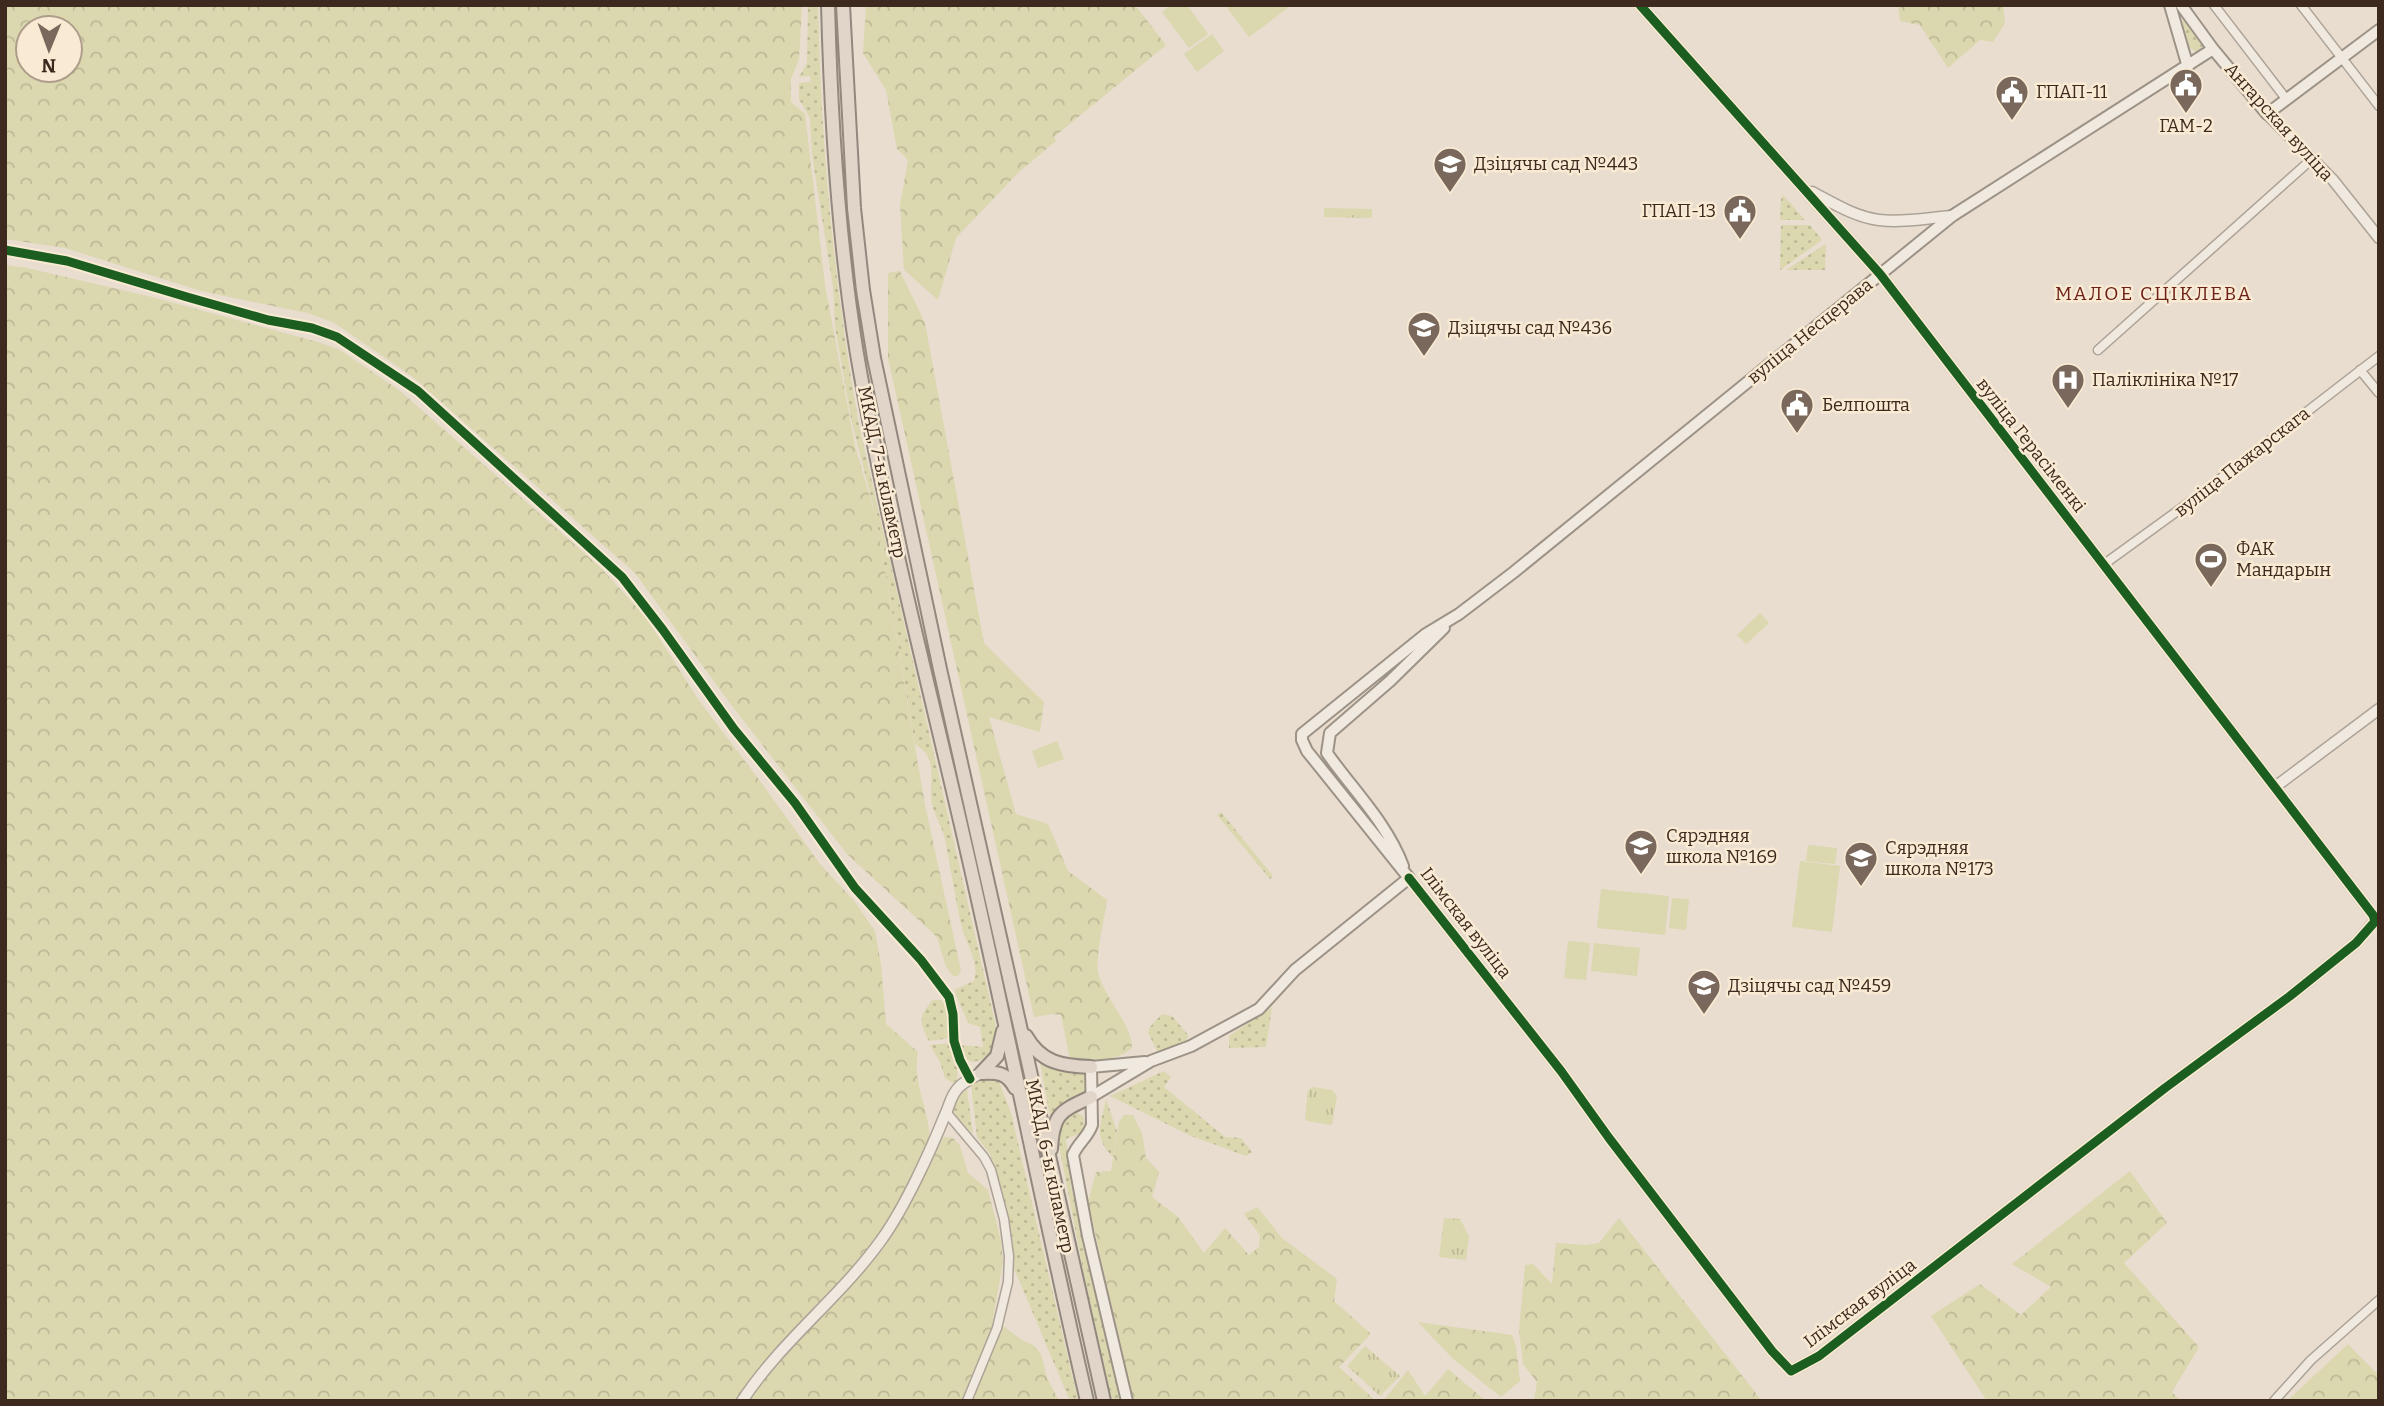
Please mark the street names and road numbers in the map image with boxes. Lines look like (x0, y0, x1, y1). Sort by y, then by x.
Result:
street label: Ангарская вуліца (2220, 58, 2338, 186)
street label: вуліца Несцерава (1743, 274, 1877, 388)
street label: вуліца Герасіменкі (1972, 373, 2090, 517)
street label: МКАД, 7-ы кіламетр (853, 384, 911, 560)
street label: вуліца Пажарскага (2170, 402, 2314, 522)
street label: Ілімская вуліца (1416, 863, 1516, 983)
street label: МКАД, 6-ы кіламетр (1021, 1077, 1079, 1255)
street label: Ілімская вуліца (1800, 1254, 1921, 1352)

